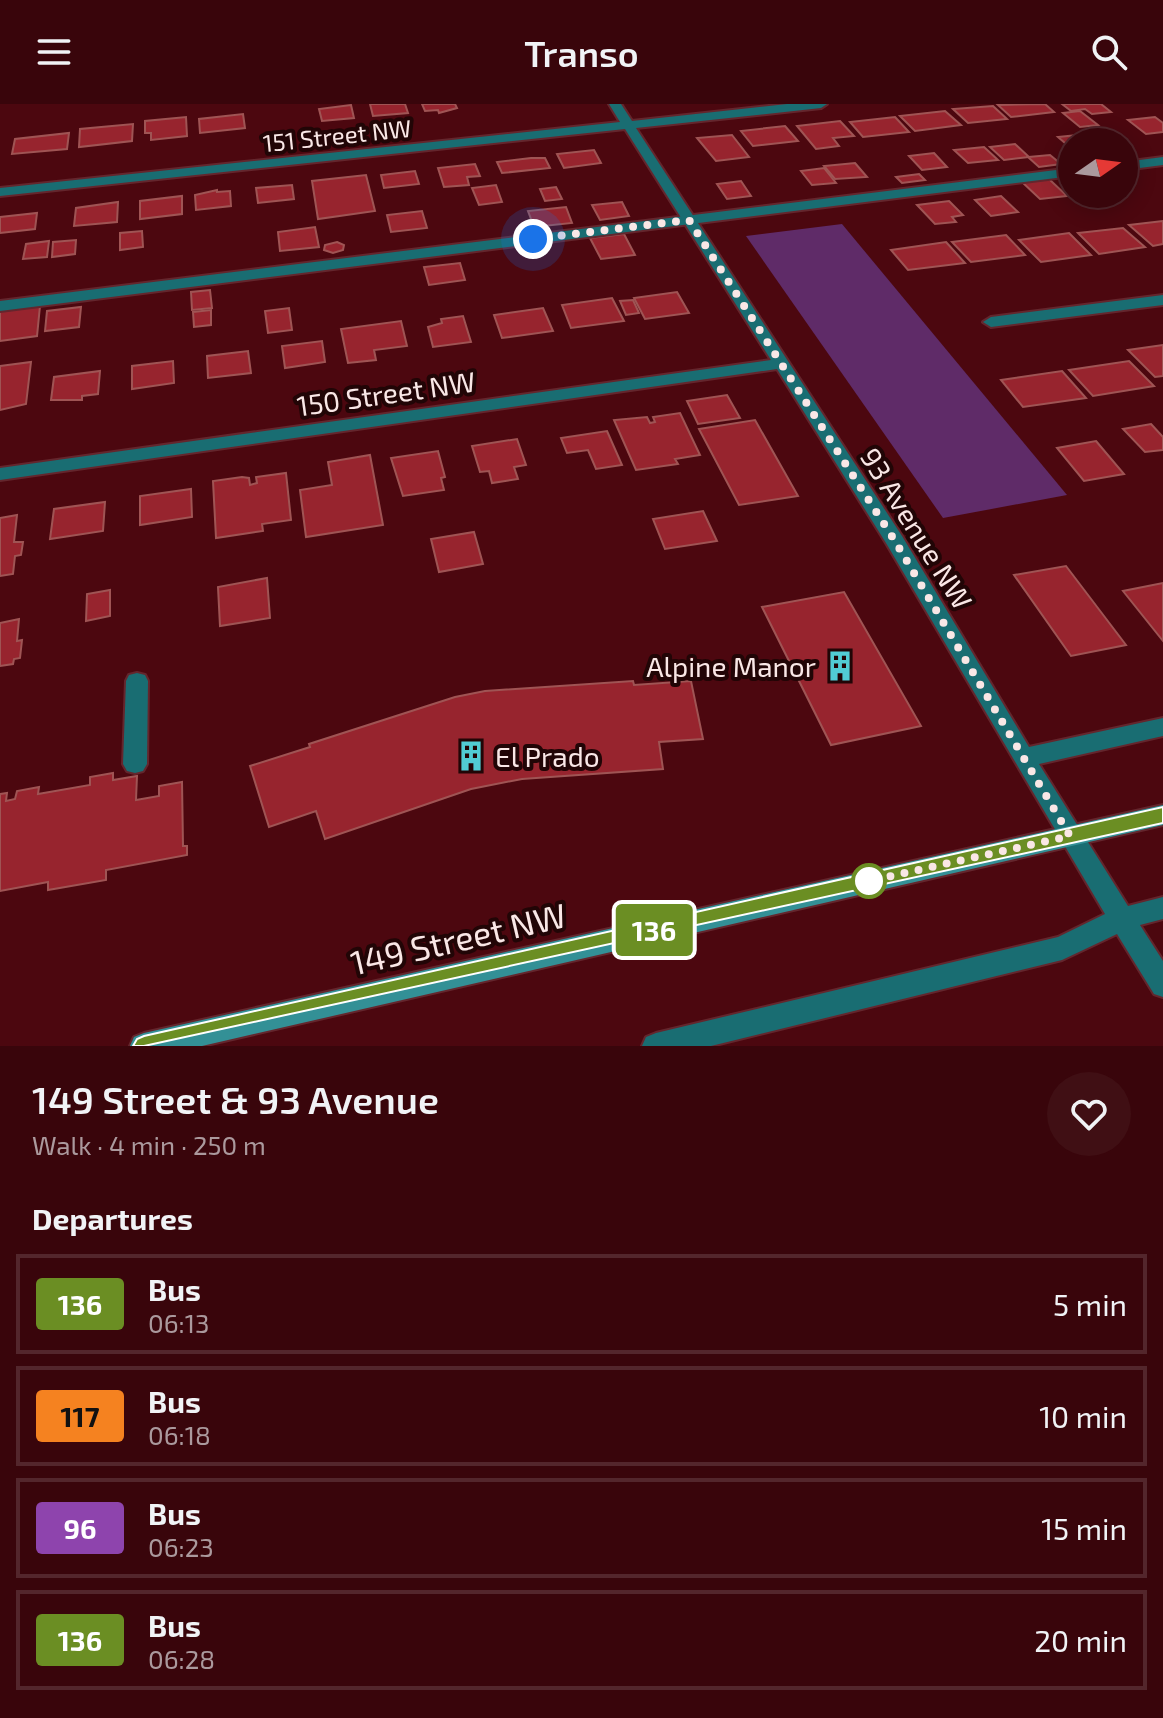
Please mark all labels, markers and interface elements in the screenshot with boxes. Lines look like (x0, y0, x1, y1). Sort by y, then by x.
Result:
icon: menu (32, 30, 76, 74)
icon: search (1087, 30, 1131, 74)
text: Transo (524, 31, 639, 74)
street label: 151 Street NW (261, 113, 413, 157)
north arrow (1058, 128, 1138, 208)
map controls (1058, 128, 1138, 208)
your location (513, 219, 553, 259)
street label: 150 Street NW (295, 364, 477, 422)
street label: 93 Avenue NW (854, 441, 980, 615)
place label: Alpine Manor (646, 649, 816, 683)
building icon: Alpine Manor (823, 649, 857, 683)
building icon: El Prado (454, 739, 488, 773)
place label: El Prado (495, 739, 600, 773)
unlabelled marker (852, 864, 886, 898)
street label: 149 Street NW (346, 893, 570, 983)
line badge: 136 (608, 904, 700, 956)
text: 136 (632, 913, 676, 947)
button: heart (1047, 1072, 1131, 1156)
text: 149 Street & 93 Avenue (32, 1076, 439, 1122)
text: Walk · 4 min · 250 m (32, 1129, 266, 1160)
text: Departures (32, 1200, 193, 1236)
text: Bus (148, 1271, 201, 1307)
text: 5 min (1053, 1286, 1127, 1322)
text: 136 (58, 1287, 102, 1321)
text: 06:13 (148, 1307, 210, 1338)
text: Bus (148, 1383, 201, 1419)
text: 10 min (1039, 1398, 1127, 1434)
text: 117 (61, 1399, 99, 1433)
text: 06:18 (148, 1419, 211, 1450)
text: Bus (148, 1495, 201, 1531)
text: 15 min (1041, 1510, 1127, 1546)
text: 96 (63, 1511, 97, 1545)
text: 06:23 (148, 1531, 214, 1562)
text: Bus (148, 1607, 201, 1643)
text: 20 min (1034, 1622, 1127, 1658)
text: 136 (58, 1623, 102, 1657)
text: 06:28 (148, 1643, 215, 1674)

